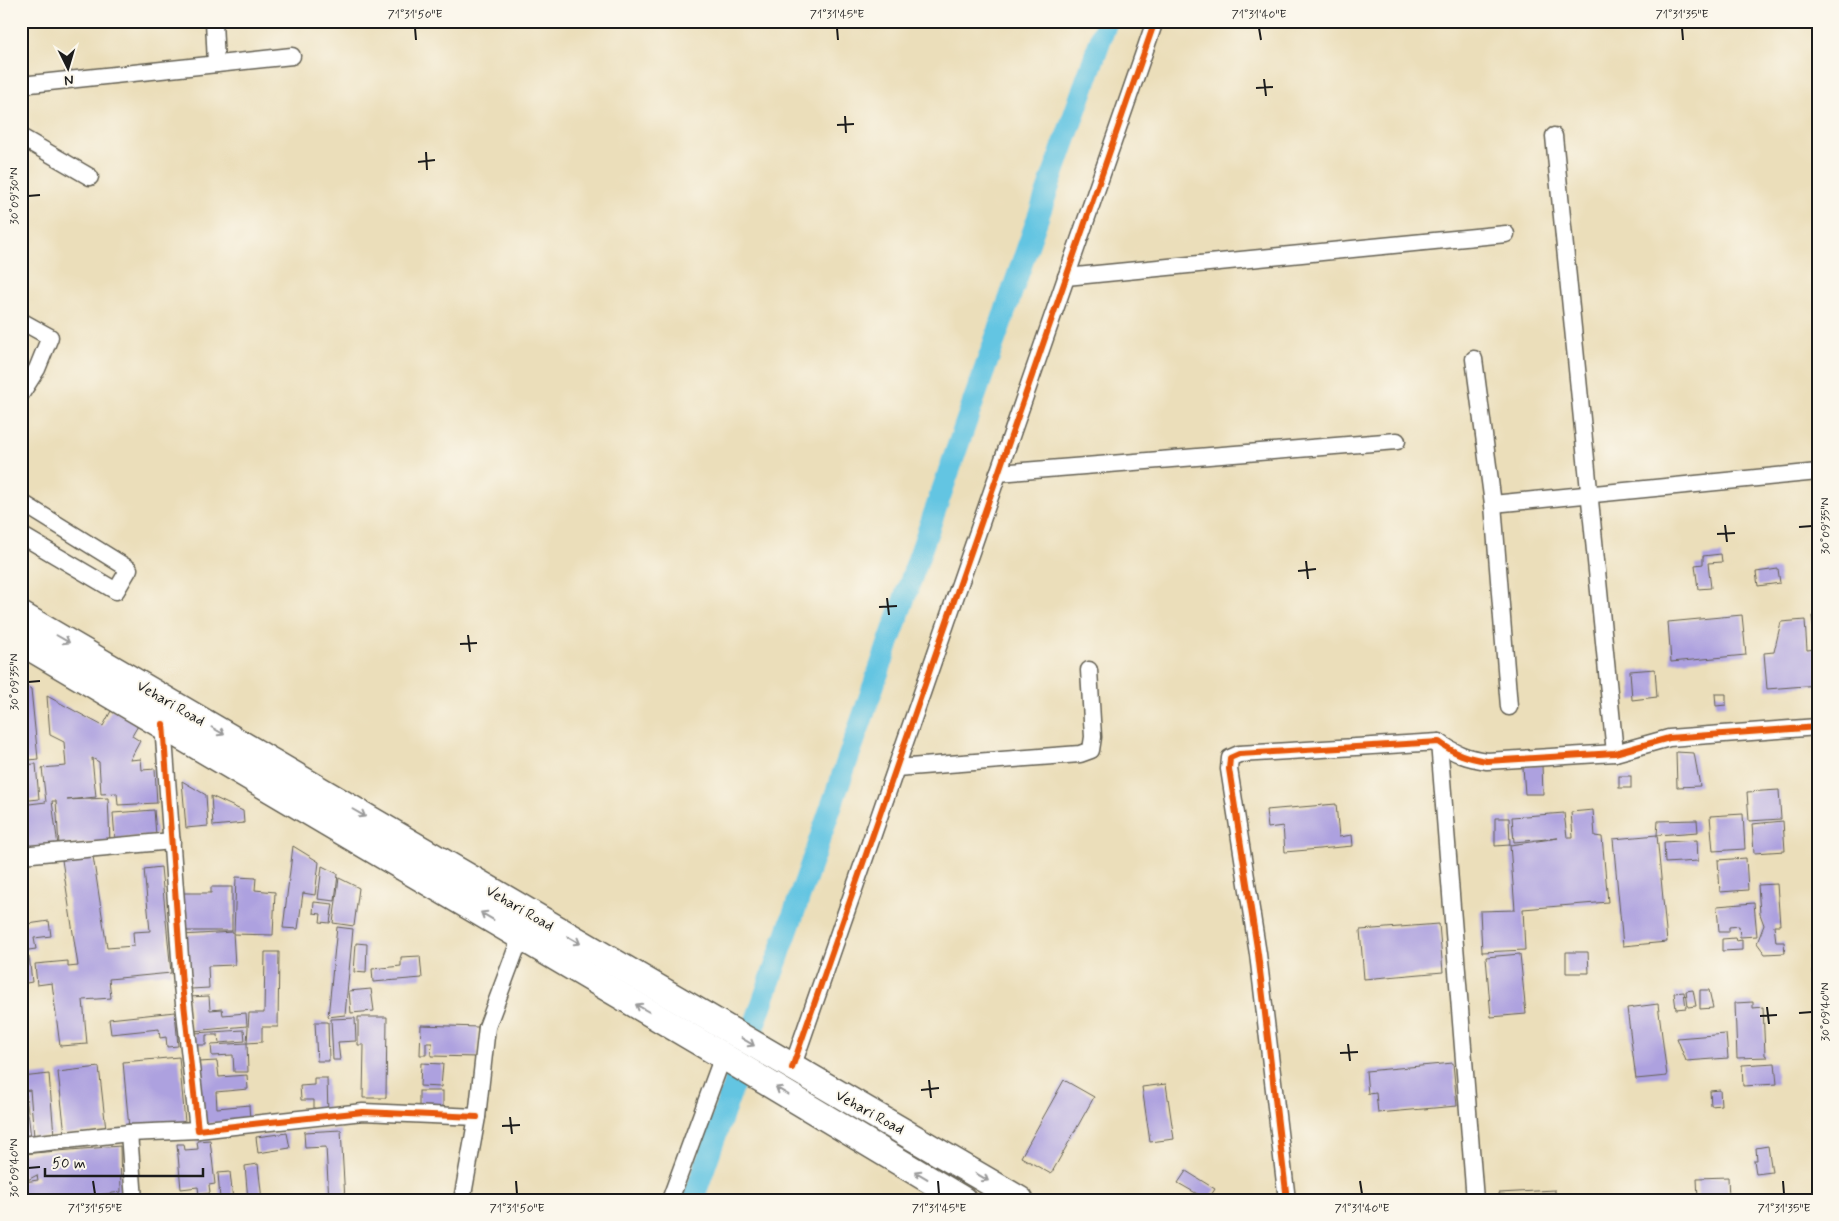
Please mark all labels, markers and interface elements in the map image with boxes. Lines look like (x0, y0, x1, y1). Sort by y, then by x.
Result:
text: 71°31'50"E (387, 7, 443, 23)
text: 71°31'45"E (810, 7, 864, 23)
text: 71°31'40"E (1232, 7, 1286, 23)
text: 71°31'35"E (1656, 7, 1708, 23)
north arrow (42, 42, 92, 92)
text: N (64, 71, 74, 89)
text: 30°09'30"N (7, 167, 23, 225)
text: 30°09'35"N (1818, 498, 1834, 554)
one-way arrow (56, 635, 70, 645)
text: 30°09'35"N (7, 654, 23, 710)
street label: Vehari Road (133, 676, 208, 732)
one-way arrow (211, 726, 225, 736)
one-way arrow (351, 808, 365, 818)
street label: Vehari Road (482, 881, 557, 937)
one-way arrow (480, 911, 494, 921)
one-way arrow (567, 935, 581, 945)
text: 30°09'40"N (1818, 983, 1834, 1041)
one-way arrow (635, 1002, 650, 1012)
one-way arrow (740, 1037, 754, 1047)
one-way arrow (775, 1085, 789, 1095)
street label: Vehari Road (831, 1086, 908, 1140)
text: 30°09'40"N (7, 1139, 23, 1197)
scale bar (45, 1146, 202, 1178)
text: 50 m (52, 1154, 86, 1174)
one-way arrow (914, 1169, 928, 1179)
one-way arrow (974, 1172, 988, 1182)
text: 71°31'55"E (68, 1201, 122, 1217)
text: 71°31'50"E (489, 1201, 545, 1217)
text: 71°31'45"E (912, 1201, 966, 1217)
text: 71°31'40"E (1335, 1201, 1389, 1217)
text: 71°31'35"E (1758, 1201, 1810, 1217)

